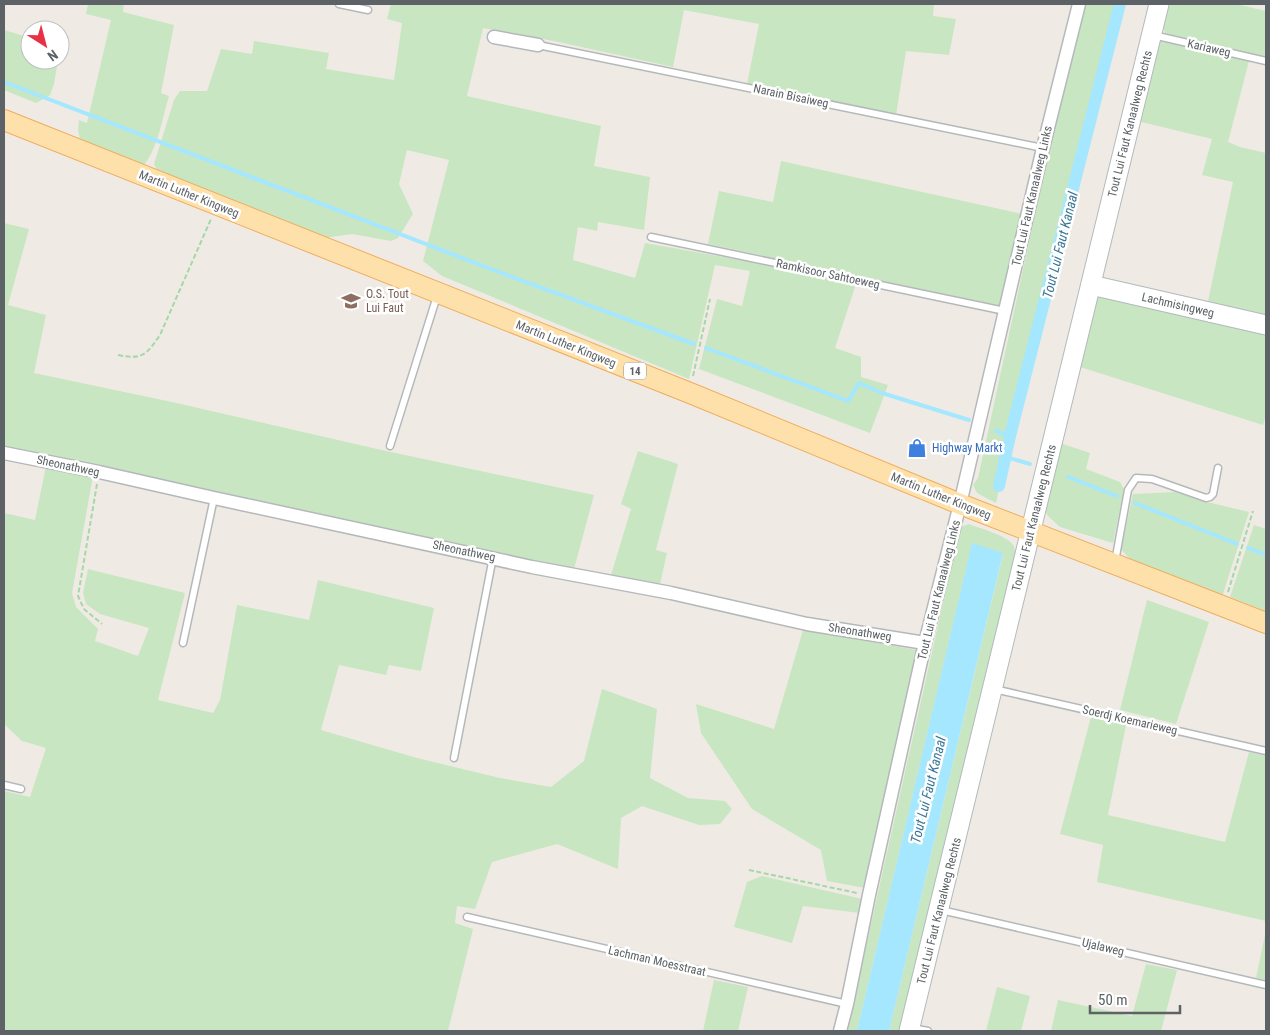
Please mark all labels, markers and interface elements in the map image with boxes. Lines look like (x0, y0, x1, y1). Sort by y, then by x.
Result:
north arrow (20, 20, 70, 70)
street label: Kariaweg (1186, 36, 1232, 60)
text: N (44, 47, 61, 65)
street label: Tout Lui Faut Kanaalweg Rechts (1105, 49, 1155, 199)
street label: Narain Bisaiweg (752, 81, 830, 111)
street label: Tout Lui Faut Kanaalweg Links (1009, 124, 1055, 268)
street label: Martin Luther Kingweg (137, 168, 241, 220)
water label: Tout Lui Faut Kanaal (1039, 189, 1081, 300)
street label: Ramkisoor Sahtoeweg (775, 256, 881, 292)
place label: O.S. Tout Lui Faut (366, 287, 409, 315)
school or university icon: O.S. Tout Lui Faut (340, 290, 362, 312)
street label: Lachmisingweg (1140, 290, 1216, 320)
street label: Martin Luther Kingweg (514, 318, 618, 370)
road number: 14 (624, 362, 646, 380)
shop icon: Highway Markt (906, 437, 928, 459)
place label: Highway Markt (932, 441, 1003, 455)
street label: Tout Lui Faut Kanaalweg Rechts (1009, 443, 1059, 593)
street label: Sheonathweg (35, 453, 101, 480)
street label: Martin Luther Kingweg (889, 470, 993, 522)
street label: Tout Lui Faut Kanaalweg Links (915, 519, 963, 661)
street label: Sheonathweg (431, 538, 497, 565)
street label: Sheonathweg (827, 620, 893, 644)
street label: Soerdj Koemarieweg (1081, 702, 1179, 738)
water label: Tout Lui Faut Kanaal (907, 734, 949, 845)
street label: Tout Lui Faut Kanaalweg Rechts (914, 836, 964, 986)
street label: Ujalaweg (1080, 935, 1126, 959)
street label: Lachman Moesstraat (607, 943, 708, 979)
scale bar (1090, 982, 1180, 1014)
text: 50 m (1098, 991, 1128, 1009)

